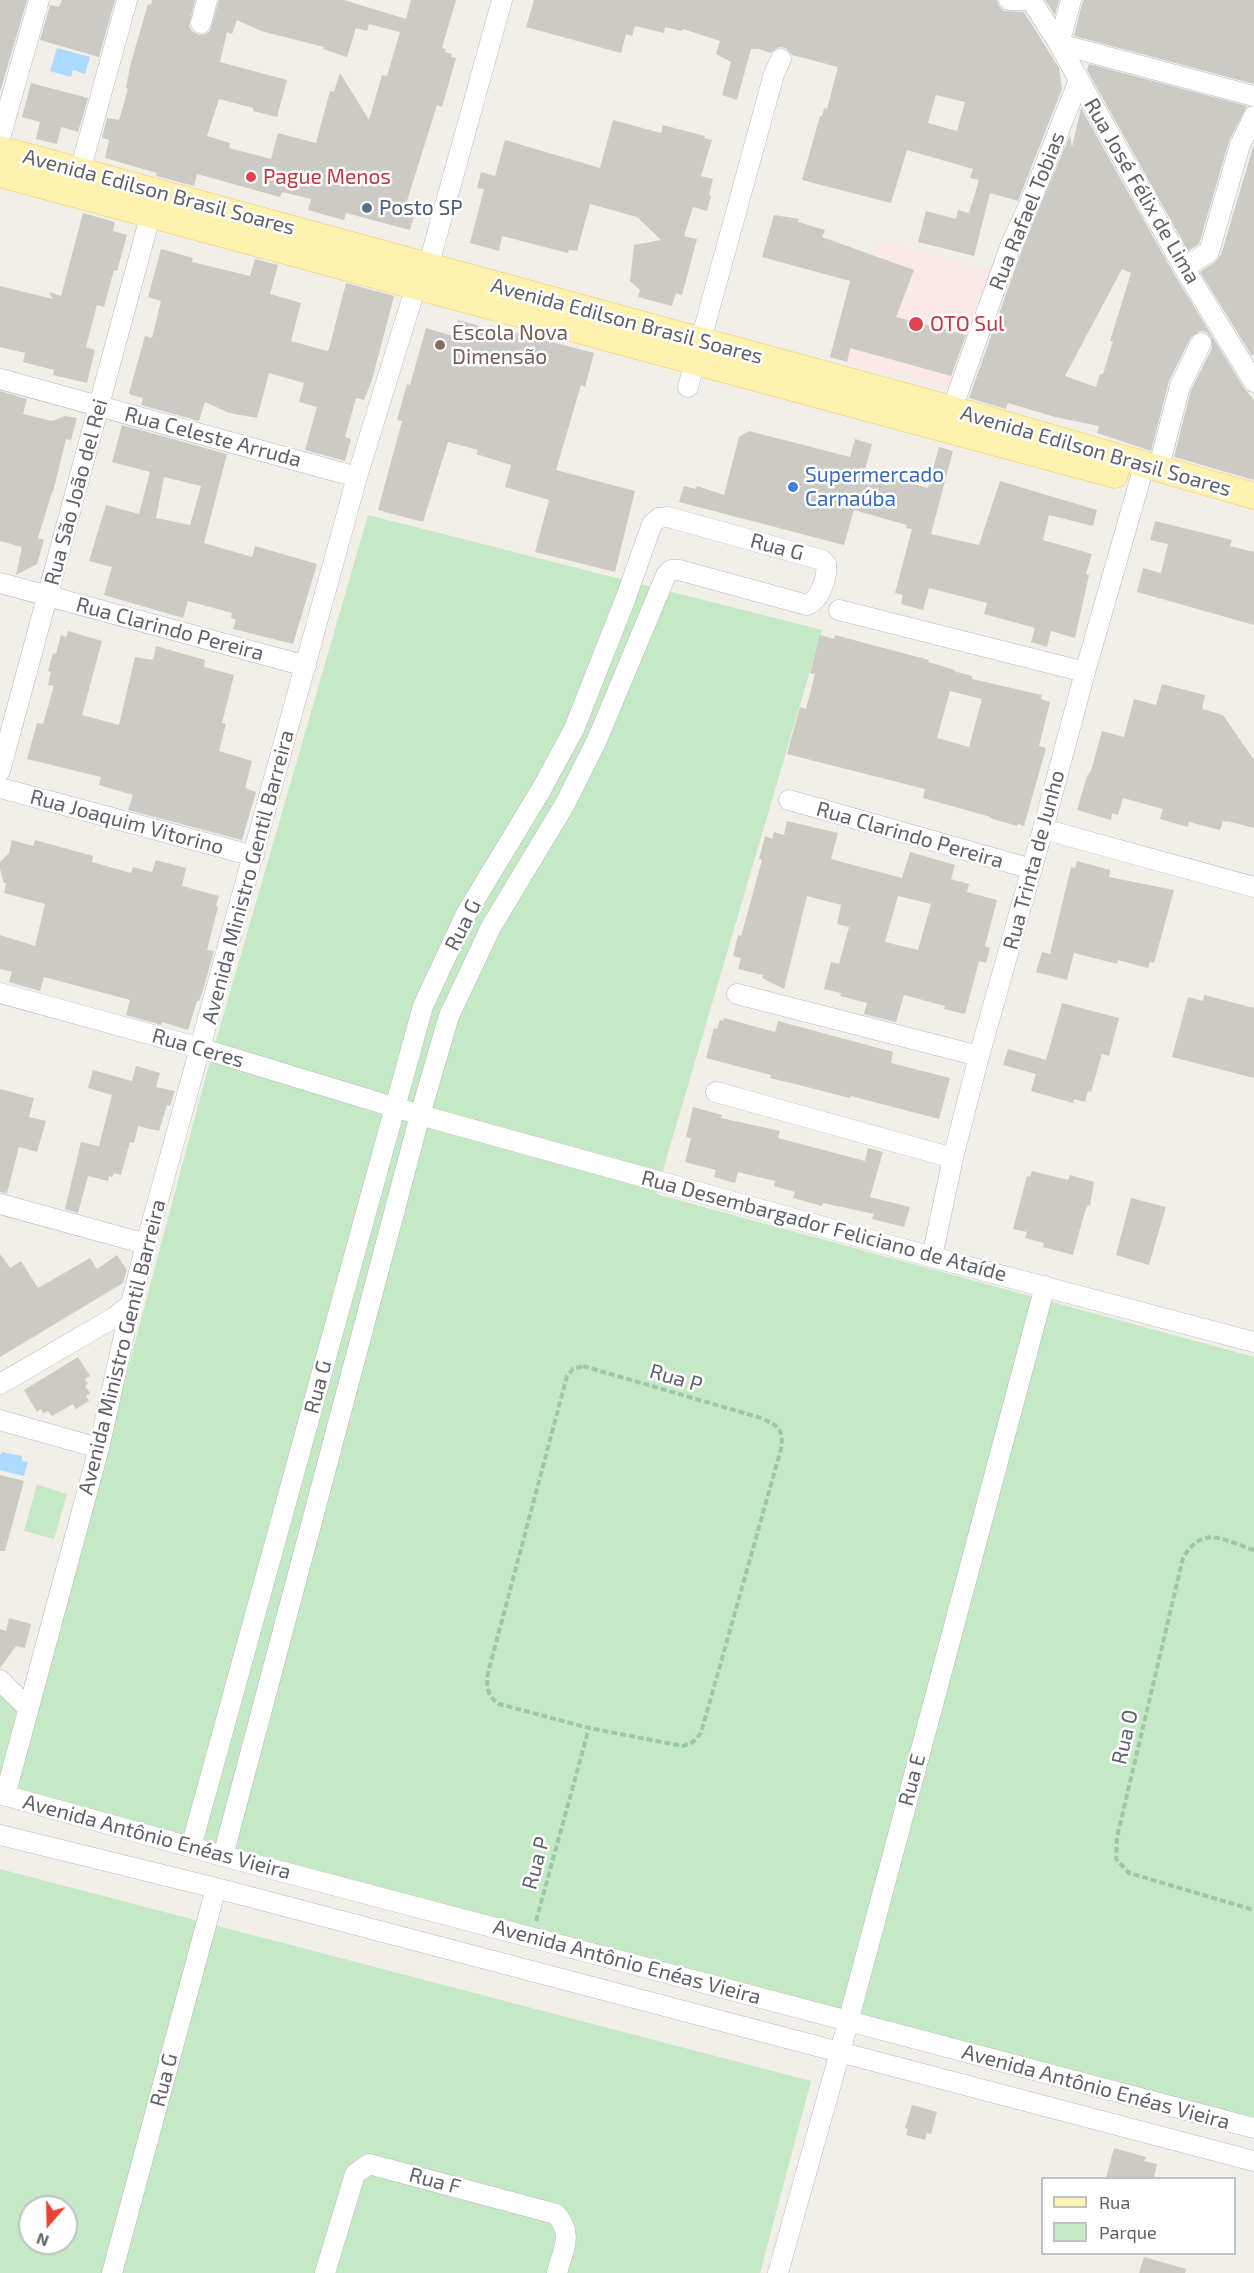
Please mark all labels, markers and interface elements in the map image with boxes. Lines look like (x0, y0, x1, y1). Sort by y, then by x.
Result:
street label: Rua José Félix de Lima (1079, 94, 1205, 288)
street label: Rua Rafael Tobias (984, 128, 1070, 294)
street label: Avenida Edilson Brasil Soares (20, 144, 298, 240)
place label: Pague Menos (263, 164, 391, 190)
marker: Pague Menos (244, 170, 258, 184)
place label: Posto SP (379, 195, 463, 221)
marker: Posto SP (360, 201, 374, 215)
street label: Avenida Edilson Brasil Soares (488, 273, 766, 369)
place label: OTO Sul (930, 311, 1004, 337)
marker: OTO Sul (907, 315, 925, 333)
place label: Escola Nova Dimensão (452, 320, 568, 370)
marker: Escola Nova Dimensão (433, 338, 447, 352)
street label: Rua São João del Rei (39, 396, 113, 588)
street label: Avenida Edilson Brasil Soares (958, 400, 1234, 502)
street label: Rua Celeste Arruda (122, 401, 304, 473)
place label: Supermercado Carnaúba (805, 462, 944, 512)
marker: Supermercado Carnaúba (786, 480, 800, 494)
street label: Rua G (747, 528, 807, 566)
street label: Rua Clarindo Pereira (73, 592, 267, 666)
street label: Avenida Ministro Gentil Barreira (197, 727, 299, 1027)
street label: Rua Trinta de Junho (998, 767, 1070, 953)
street label: Rua Joaquim Vitorino (27, 784, 227, 860)
street label: Rua Clarindo Pereira (814, 796, 1006, 874)
street label: Rua G (439, 895, 487, 955)
street label: Rua Ceres (149, 1023, 247, 1073)
street label: Rua Desembargador Feliciano de Ataíde (639, 1165, 1009, 1287)
street label: Avenida Ministro Gentil Barreira (73, 1197, 171, 1497)
street label: Rua G (299, 1357, 337, 1417)
street label: Rua P (647, 1359, 705, 1397)
street label: Rua O (1107, 1707, 1143, 1767)
street label: Rua E (893, 1751, 931, 1809)
street label: Avenida Antônio Enéas Vieira (20, 1789, 294, 1885)
street label: Rua P (517, 1834, 555, 1892)
street label: Avenida Antônio Enéas Vieira (490, 1914, 764, 2010)
street label: Avenida Antônio Enéas Vieira (959, 2039, 1233, 2135)
street label: Rua G (145, 2050, 183, 2110)
street label: Rua F (406, 2162, 464, 2200)
legend (1041, 2177, 1236, 2255)
text: Rua (1099, 2191, 1130, 2213)
north arrow (18, 2195, 78, 2255)
text: Parque (1099, 2221, 1157, 2243)
text: N (34, 2230, 51, 2251)

